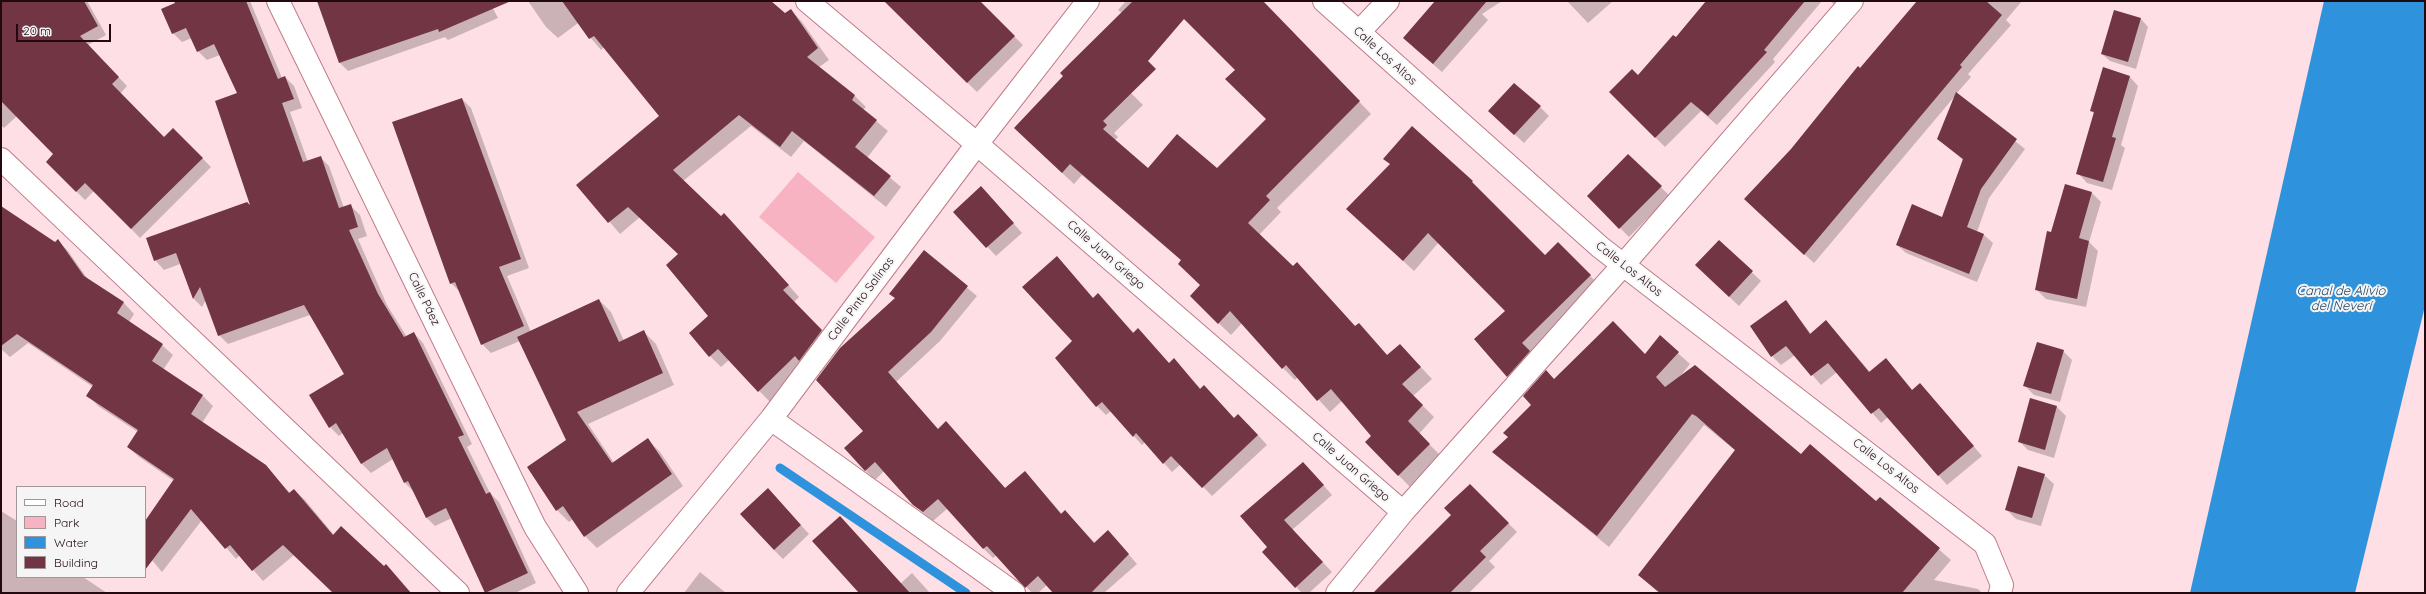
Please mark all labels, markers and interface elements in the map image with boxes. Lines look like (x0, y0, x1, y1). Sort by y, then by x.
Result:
scale bar (18, 16, 113, 42)
text: 20 m (23, 23, 51, 38)
street label: Calle Los Altos (1350, 24, 1420, 88)
street label: Calle Juan Griego (1064, 217, 1148, 293)
street label: Calle Los Altos (1593, 239, 1665, 299)
street label: Calle Pinto Salinas (825, 254, 897, 344)
street label: Calle Páez (405, 270, 443, 328)
water label: Canal de Alivio del Neverí (2297, 283, 2385, 314)
street label: Calle Juan Griego (1309, 429, 1393, 505)
street label: Calle Los Altos (1850, 436, 1922, 496)
legend (16, 486, 146, 578)
text: Road (54, 495, 84, 510)
text: Park (54, 515, 79, 530)
text: Water (54, 535, 88, 550)
text: Building (54, 555, 98, 570)

